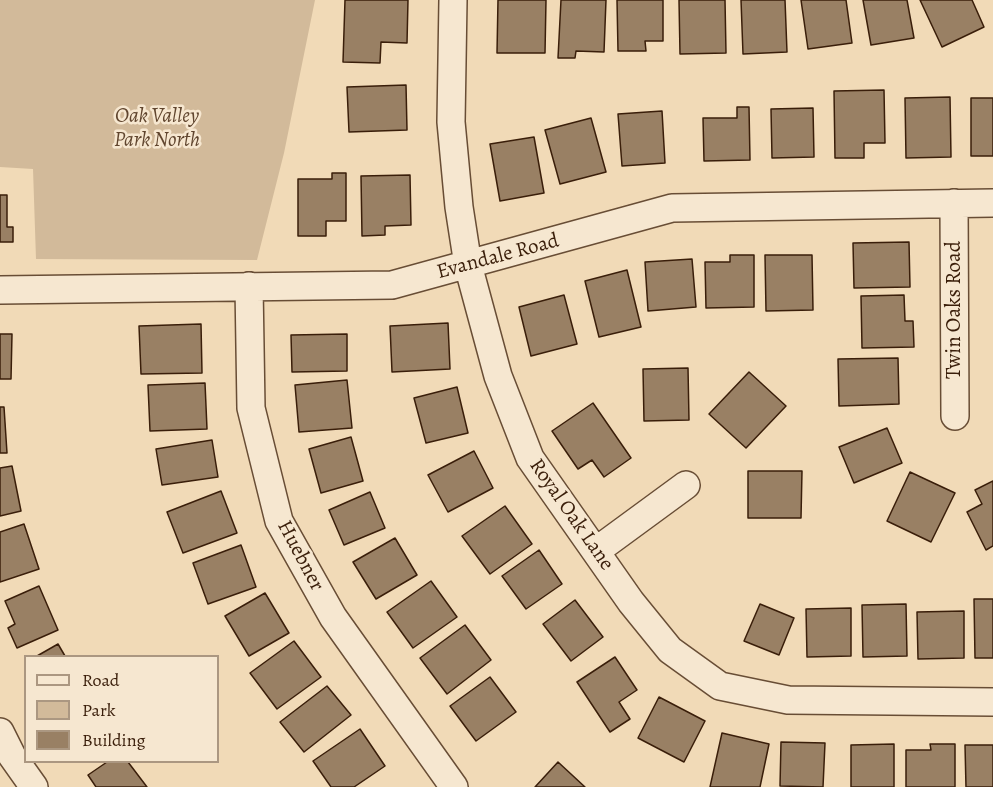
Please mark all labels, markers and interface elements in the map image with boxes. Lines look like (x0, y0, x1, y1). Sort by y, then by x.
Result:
park label: Oak Valley Park North (114, 104, 200, 154)
street label: Evandale Road (434, 229, 562, 285)
street label: Twin Oaks Road (942, 241, 968, 379)
street label: Royal Oak Lane (523, 454, 619, 576)
street label: Huebner (271, 516, 329, 596)
legend (24, 655, 219, 763)
text: Road (82, 668, 119, 692)
text: Park (82, 698, 116, 722)
text: Building (82, 728, 146, 752)

